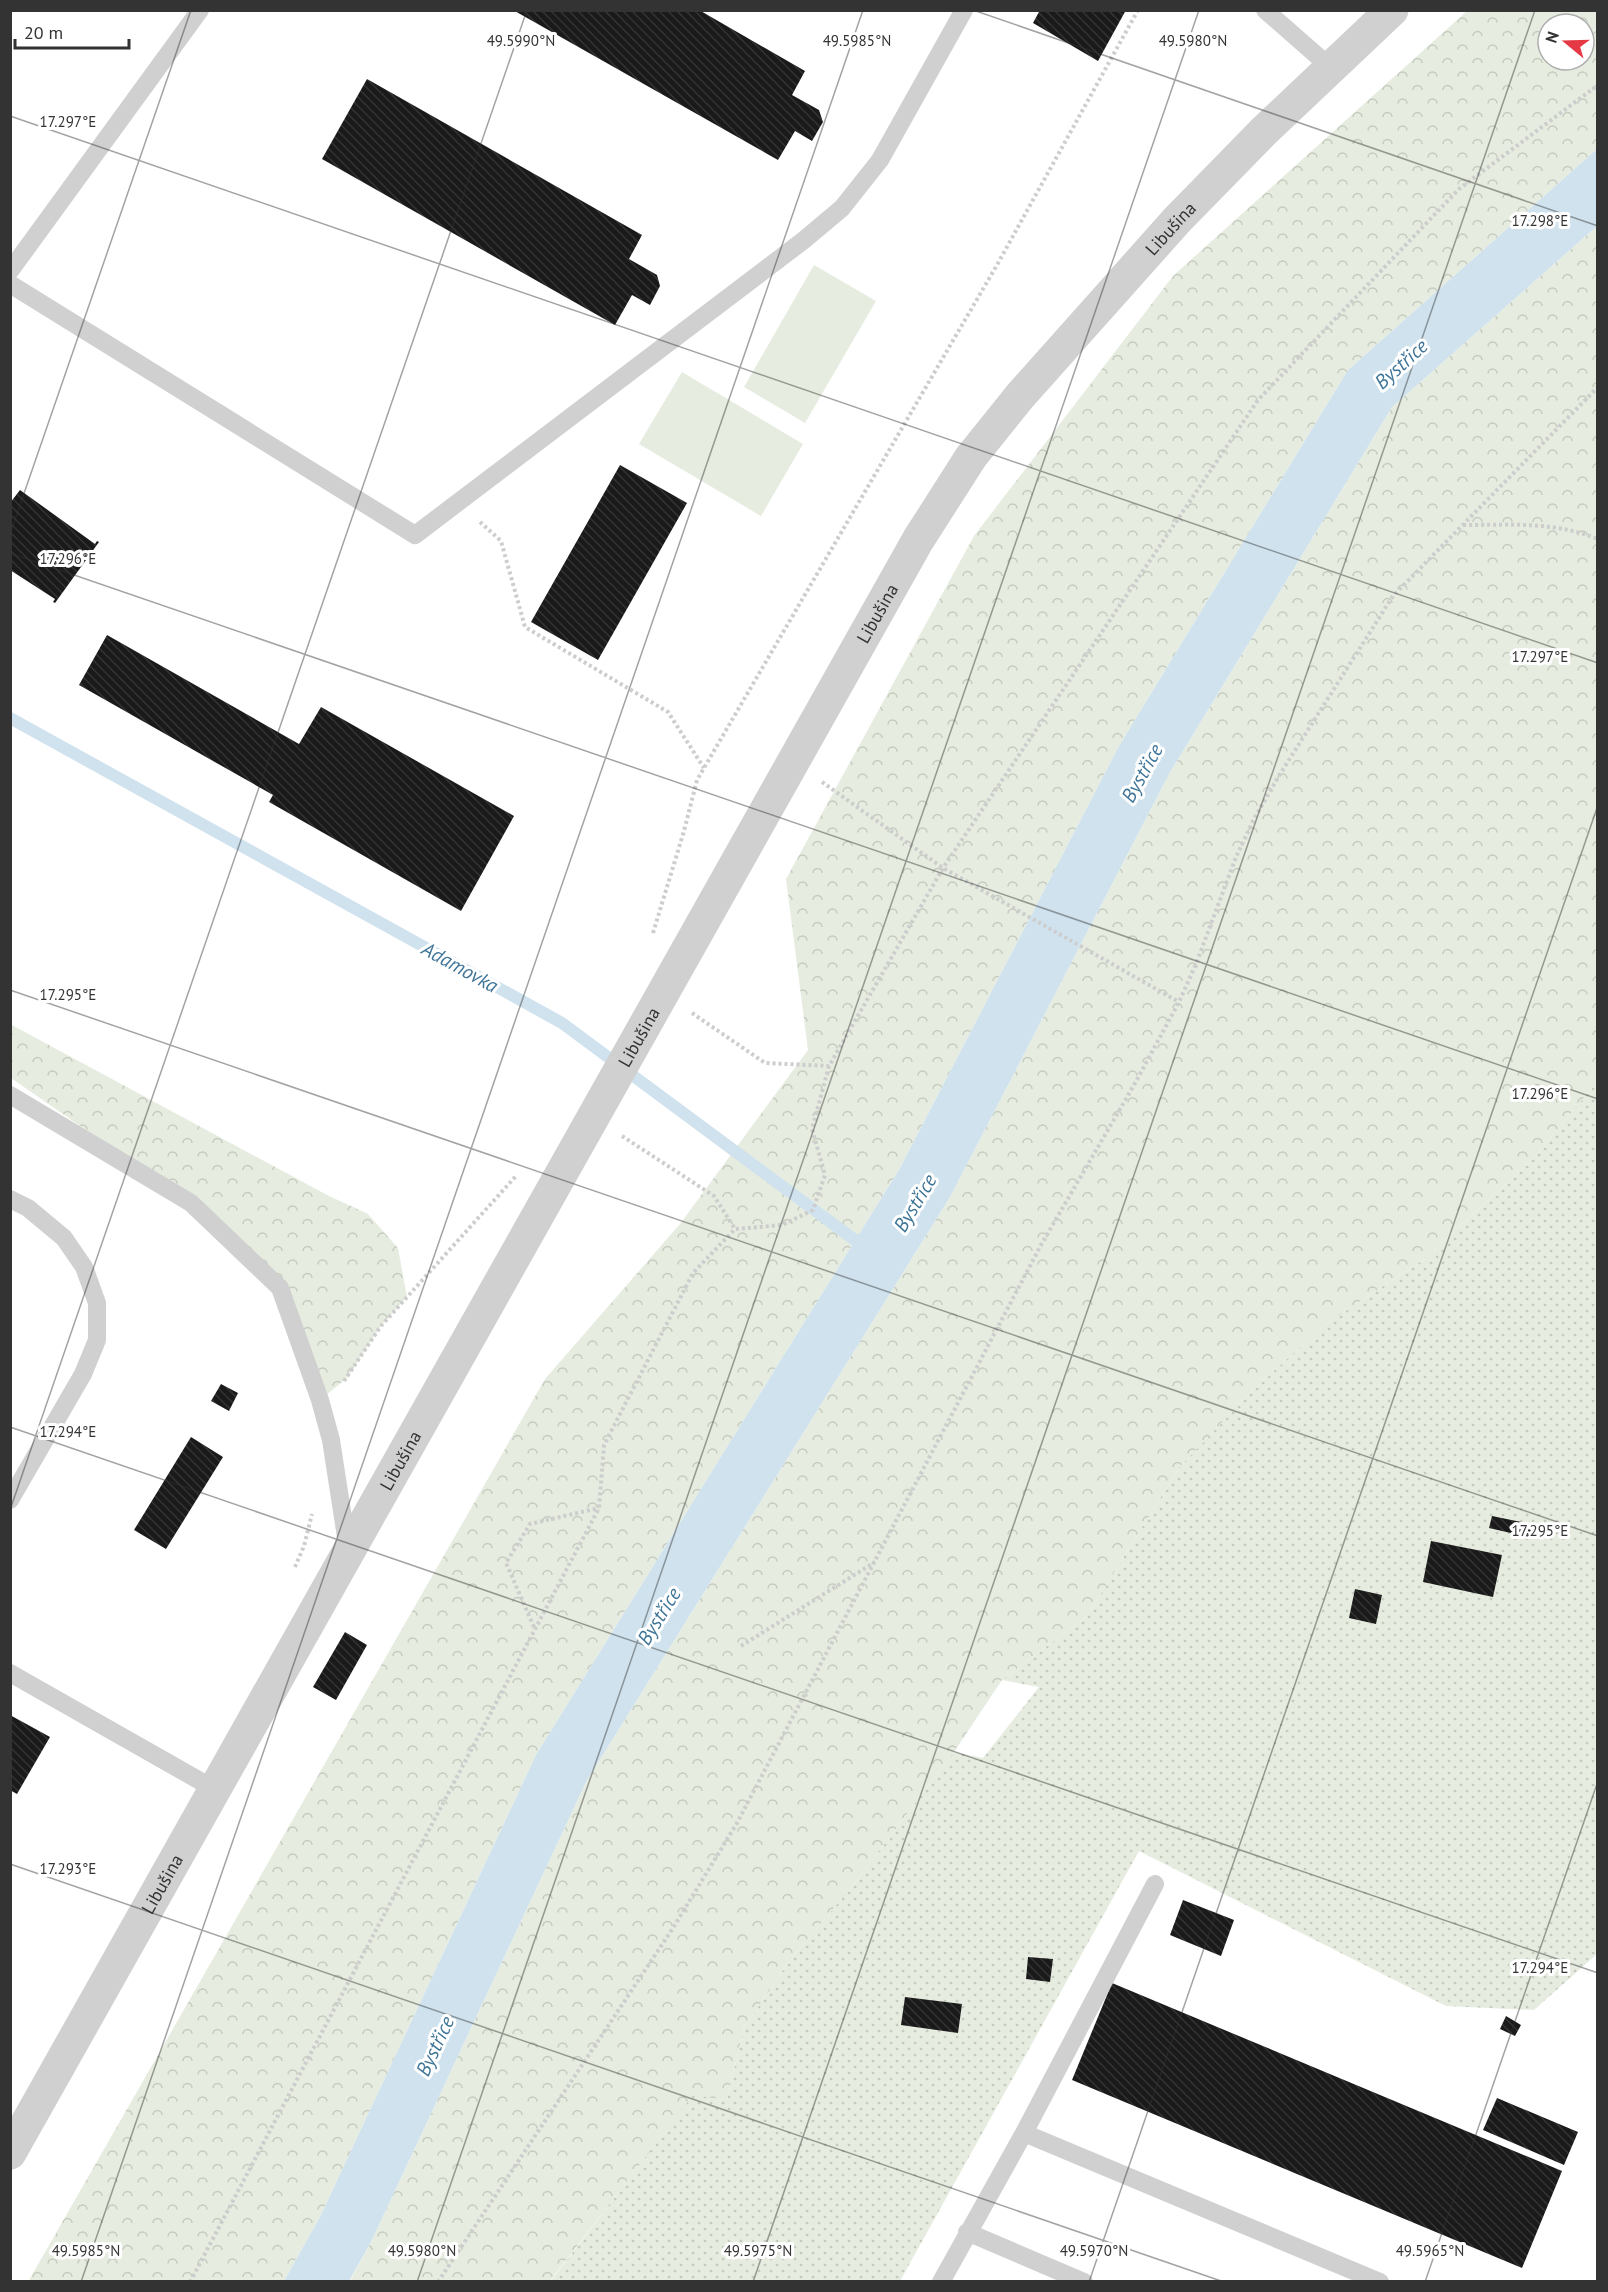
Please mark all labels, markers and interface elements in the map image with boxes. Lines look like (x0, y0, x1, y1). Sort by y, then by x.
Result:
scale bar (15, 12, 129, 50)
north arrow (1536, 12, 1596, 72)
text: 20 m (24, 21, 63, 44)
text: N (1541, 29, 1563, 45)
text: 49.5990°N (487, 31, 555, 50)
text: 49.5985°N (823, 31, 891, 50)
text: 49.5980°N (1159, 31, 1227, 50)
text: 17.297°E (40, 112, 96, 131)
street label: Libušina (1140, 196, 1200, 260)
text: 17.298°E (1512, 211, 1568, 230)
water label: Bystřice (1369, 333, 1434, 395)
text: 17.296°E (40, 549, 96, 568)
street label: Libušina (851, 579, 903, 647)
text: 17.297°E (1512, 647, 1568, 666)
water label: Bystřice (1115, 739, 1169, 807)
water label: Adamovka (417, 935, 503, 999)
text: 17.295°E (40, 985, 96, 1004)
street label: Libušina (612, 1003, 664, 1071)
text: 17.296°E (1512, 1084, 1568, 1103)
water label: Bystřice (888, 1169, 943, 1237)
text: 17.294°E (40, 1422, 96, 1441)
street label: Libušina (374, 1426, 426, 1494)
text: 17.295°E (1512, 1521, 1568, 1540)
water label: Bystřice (631, 1582, 687, 1650)
street label: Libušina (136, 1850, 187, 1918)
text: 17.293°E (40, 1859, 96, 1878)
text: 17.294°E (1512, 1958, 1568, 1977)
water label: Bystřice (410, 2011, 460, 2080)
text: 49.5985°N (52, 2241, 120, 2260)
text: 49.5980°N (388, 2241, 456, 2260)
text: 49.5975°N (724, 2241, 792, 2260)
text: 49.5970°N (1060, 2241, 1128, 2260)
text: 49.5965°N (1396, 2241, 1464, 2260)

